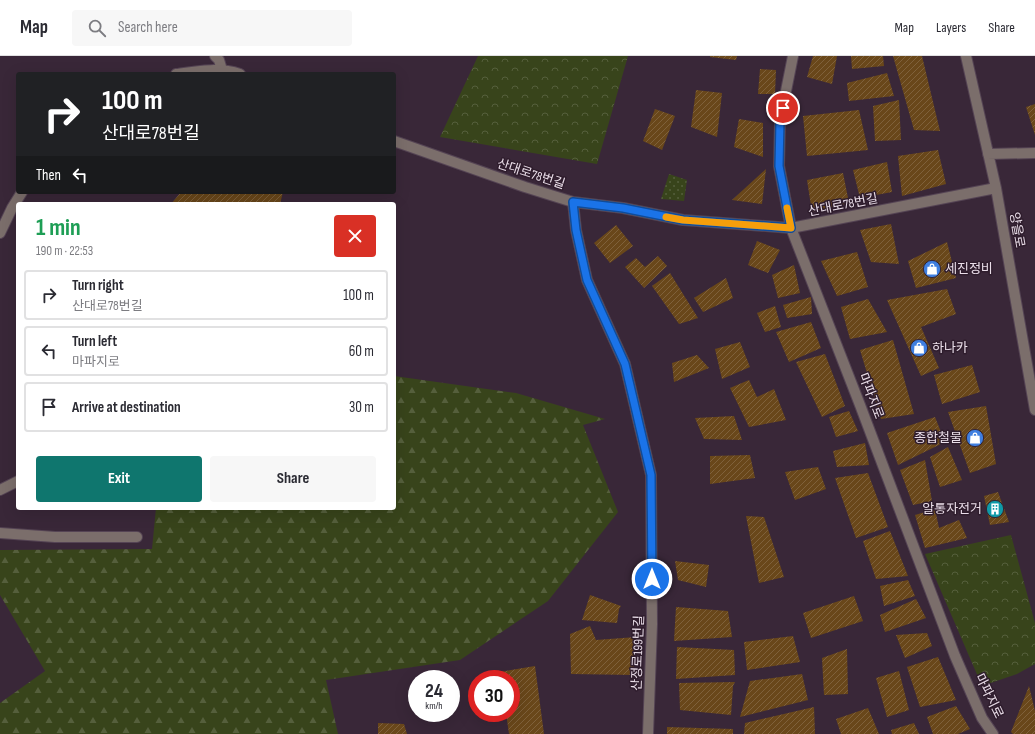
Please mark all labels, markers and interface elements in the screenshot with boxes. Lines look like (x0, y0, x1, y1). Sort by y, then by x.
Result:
search box (72, 10, 352, 46)
text: Map (20, 16, 48, 39)
icon: search (86, 17, 108, 39)
text: Search here (118, 18, 178, 37)
text: Map (894, 19, 914, 36)
text: Layers (936, 19, 966, 36)
text: Share (988, 19, 1015, 36)
text: 100 m (102, 84, 163, 117)
icon: right (36, 88, 88, 140)
pin (766, 91, 800, 125)
icon: arrive (772, 97, 794, 119)
text: 산대로78번길 (102, 123, 200, 144)
street label: 산대로78번길 (495, 155, 567, 193)
icon: left (69, 164, 91, 186)
text: Then (36, 166, 61, 185)
street label: 산대로78번길 (807, 190, 879, 220)
street label: 양을로 (1006, 211, 1028, 249)
text: 1 min (36, 213, 81, 242)
button: close (334, 215, 376, 257)
text: 190 m · 22:53 (36, 243, 93, 259)
shop icon: 세진정비 (922, 259, 942, 279)
place label: 세진정비 (945, 261, 993, 277)
text: Turn right (72, 276, 124, 295)
icon: right (38, 284, 60, 306)
text: 100 m (343, 286, 374, 305)
text: 산대로78번길 (72, 298, 143, 314)
text: Turn left (72, 332, 117, 351)
shop icon: 하나카 (909, 338, 929, 358)
icon: left (38, 340, 60, 362)
place label: 하나카 (932, 340, 968, 356)
text: 60 m (349, 342, 374, 361)
text: 마파지로 (72, 354, 120, 370)
street label: 마파지로 (855, 371, 887, 421)
icon: arrive (38, 396, 60, 418)
text: Arrive at destination (72, 398, 181, 417)
text: 30 m (349, 398, 374, 417)
shop icon: 종합철물 (965, 428, 985, 448)
place label: 종합철물 (914, 430, 962, 446)
button: Exit (36, 456, 202, 502)
button: Share (210, 456, 376, 502)
building icon: 알통자전거 (985, 499, 1005, 519)
place label: 알통자전거 (922, 501, 982, 517)
position arrow (631, 558, 673, 600)
street label: 산정로199번길 (629, 615, 647, 691)
speed limit sign: 30 (468, 670, 520, 722)
street label: 마파지로 (971, 671, 1007, 721)
text: 24 (425, 679, 443, 703)
text: km/h (425, 700, 443, 712)

